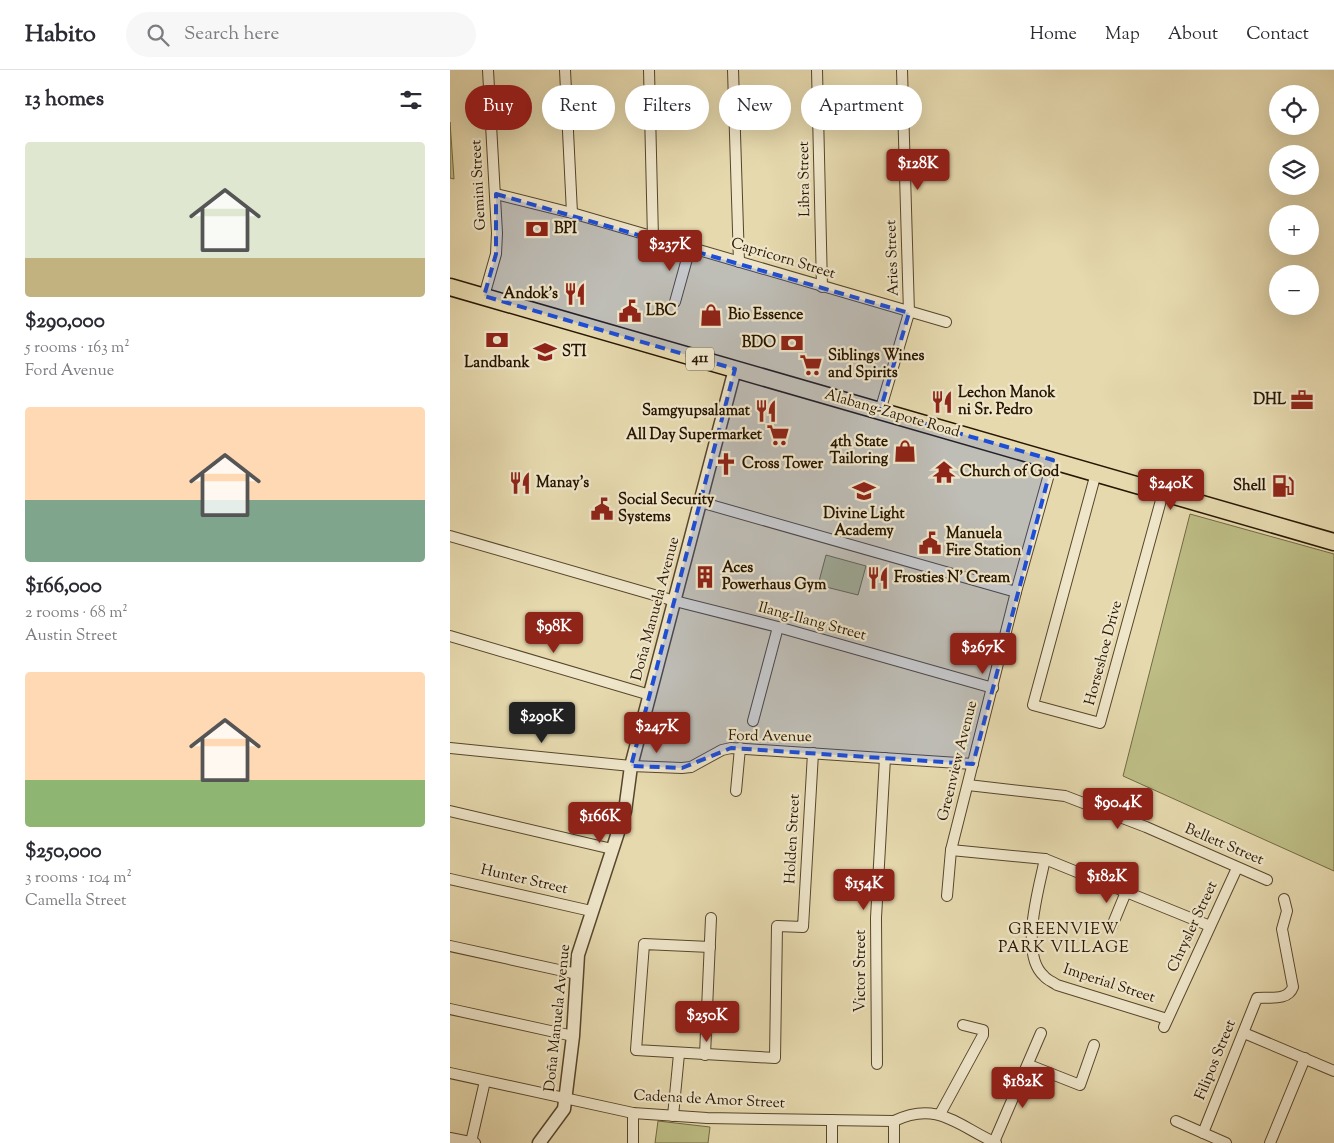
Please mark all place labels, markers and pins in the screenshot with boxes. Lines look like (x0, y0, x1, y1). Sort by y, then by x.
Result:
pin: $128K (883, 148, 953, 191)
bank icon: BPI (524, 216, 550, 242)
place label: BPI (554, 219, 577, 240)
pin: $237K (635, 230, 705, 272)
restaurant icon: Andok's (562, 281, 588, 307)
place label: Andok's (503, 284, 558, 305)
public building icon: LBC (617, 298, 643, 324)
place label: LBC (646, 301, 677, 322)
shop icon: Bio Essence (698, 302, 724, 328)
place label: Bio Essence (728, 305, 803, 326)
bank icon: Landbank (484, 327, 510, 353)
bank icon: BDO (779, 330, 805, 356)
place label: BDO (742, 333, 776, 354)
school or university icon: STI (532, 339, 558, 365)
place label: STI (562, 342, 586, 363)
place label: Siblings Wines and Spirits (828, 346, 924, 384)
supermarket icon: Siblings Wines and Spirits (798, 352, 824, 378)
place label: Landbank (464, 353, 531, 374)
place label: Lechon Manok ni Sr. Pedro (958, 383, 1056, 421)
office icon: DHL (1289, 387, 1315, 413)
restaurant icon: Lechon Manok ni Sr. Pedro (929, 389, 955, 415)
place label: DHL (1253, 390, 1287, 411)
restaurant icon: Samgyupsalamat (753, 398, 779, 424)
place label: Samgyupsalamat (642, 401, 751, 422)
supermarket icon: All Day Supermarket (765, 422, 791, 448)
place label: All Day Supermarket (626, 425, 763, 446)
place label: 4th State Tailoring (829, 432, 889, 470)
shop icon: 4th State Tailoring (892, 438, 918, 464)
church icon: Cross Tower (713, 451, 739, 477)
place label: Cross Tower (742, 454, 823, 475)
temple icon: Church of God (931, 459, 957, 485)
place label: Church of God (960, 462, 1060, 483)
pin: $240K (1136, 468, 1206, 511)
restaurant icon: Manay's (507, 470, 533, 496)
place label: Manay's (536, 473, 589, 494)
fuel station icon: Shell (1270, 473, 1296, 499)
place label: Shell (1233, 476, 1267, 497)
school or university icon: Divine Light Academy (851, 478, 877, 504)
place label: Social Security Systems (618, 490, 715, 528)
public building icon: Social Security Systems (589, 496, 615, 522)
place label: Divine Light Academy (823, 504, 906, 542)
place label: Manuela Fire Station (946, 524, 1021, 562)
public building icon: Manuela Fire Station (917, 530, 943, 556)
place label: Aces Powerhaus Gym (722, 558, 827, 596)
building icon: Aces Powerhaus Gym (692, 564, 718, 590)
restaurant icon: Frosties N' Cream (865, 565, 891, 591)
place label: Frosties N' Cream (894, 568, 1011, 589)
pin: $98K (524, 612, 584, 654)
pin: $267K (948, 632, 1018, 675)
pin: $290K (507, 702, 577, 744)
pin: $247K (622, 712, 692, 754)
pin: $90.4K (1077, 788, 1159, 830)
pin: $166K (565, 802, 635, 844)
pin: $182K (1072, 862, 1142, 904)
pin: $154K (829, 868, 899, 911)
pin: $250K (672, 1000, 742, 1043)
pin: $182K (988, 1066, 1058, 1109)

